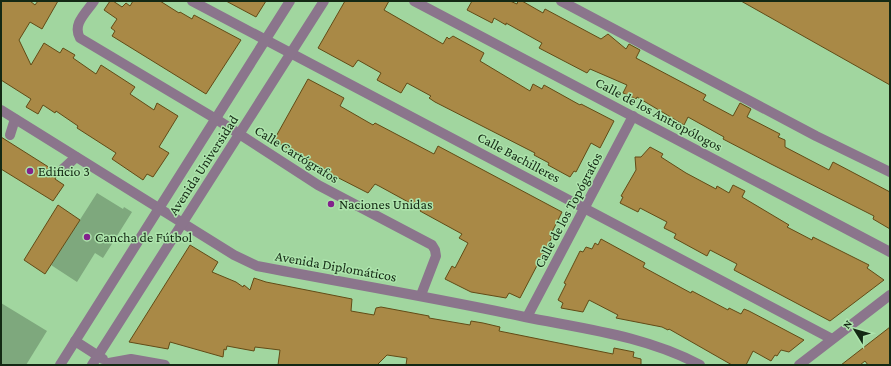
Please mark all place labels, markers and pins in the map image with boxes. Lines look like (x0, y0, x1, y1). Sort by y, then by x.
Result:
place label: Edificio 3 (38, 163, 90, 179)
marker: Edificio 3 (25, 166, 35, 176)
place label: Naciones Unidas (339, 196, 432, 212)
marker: Naciones Unidas (326, 199, 336, 209)
place label: Cancha de Fútbol (95, 229, 193, 245)
marker: Cancha de Fútbol (82, 232, 92, 242)

